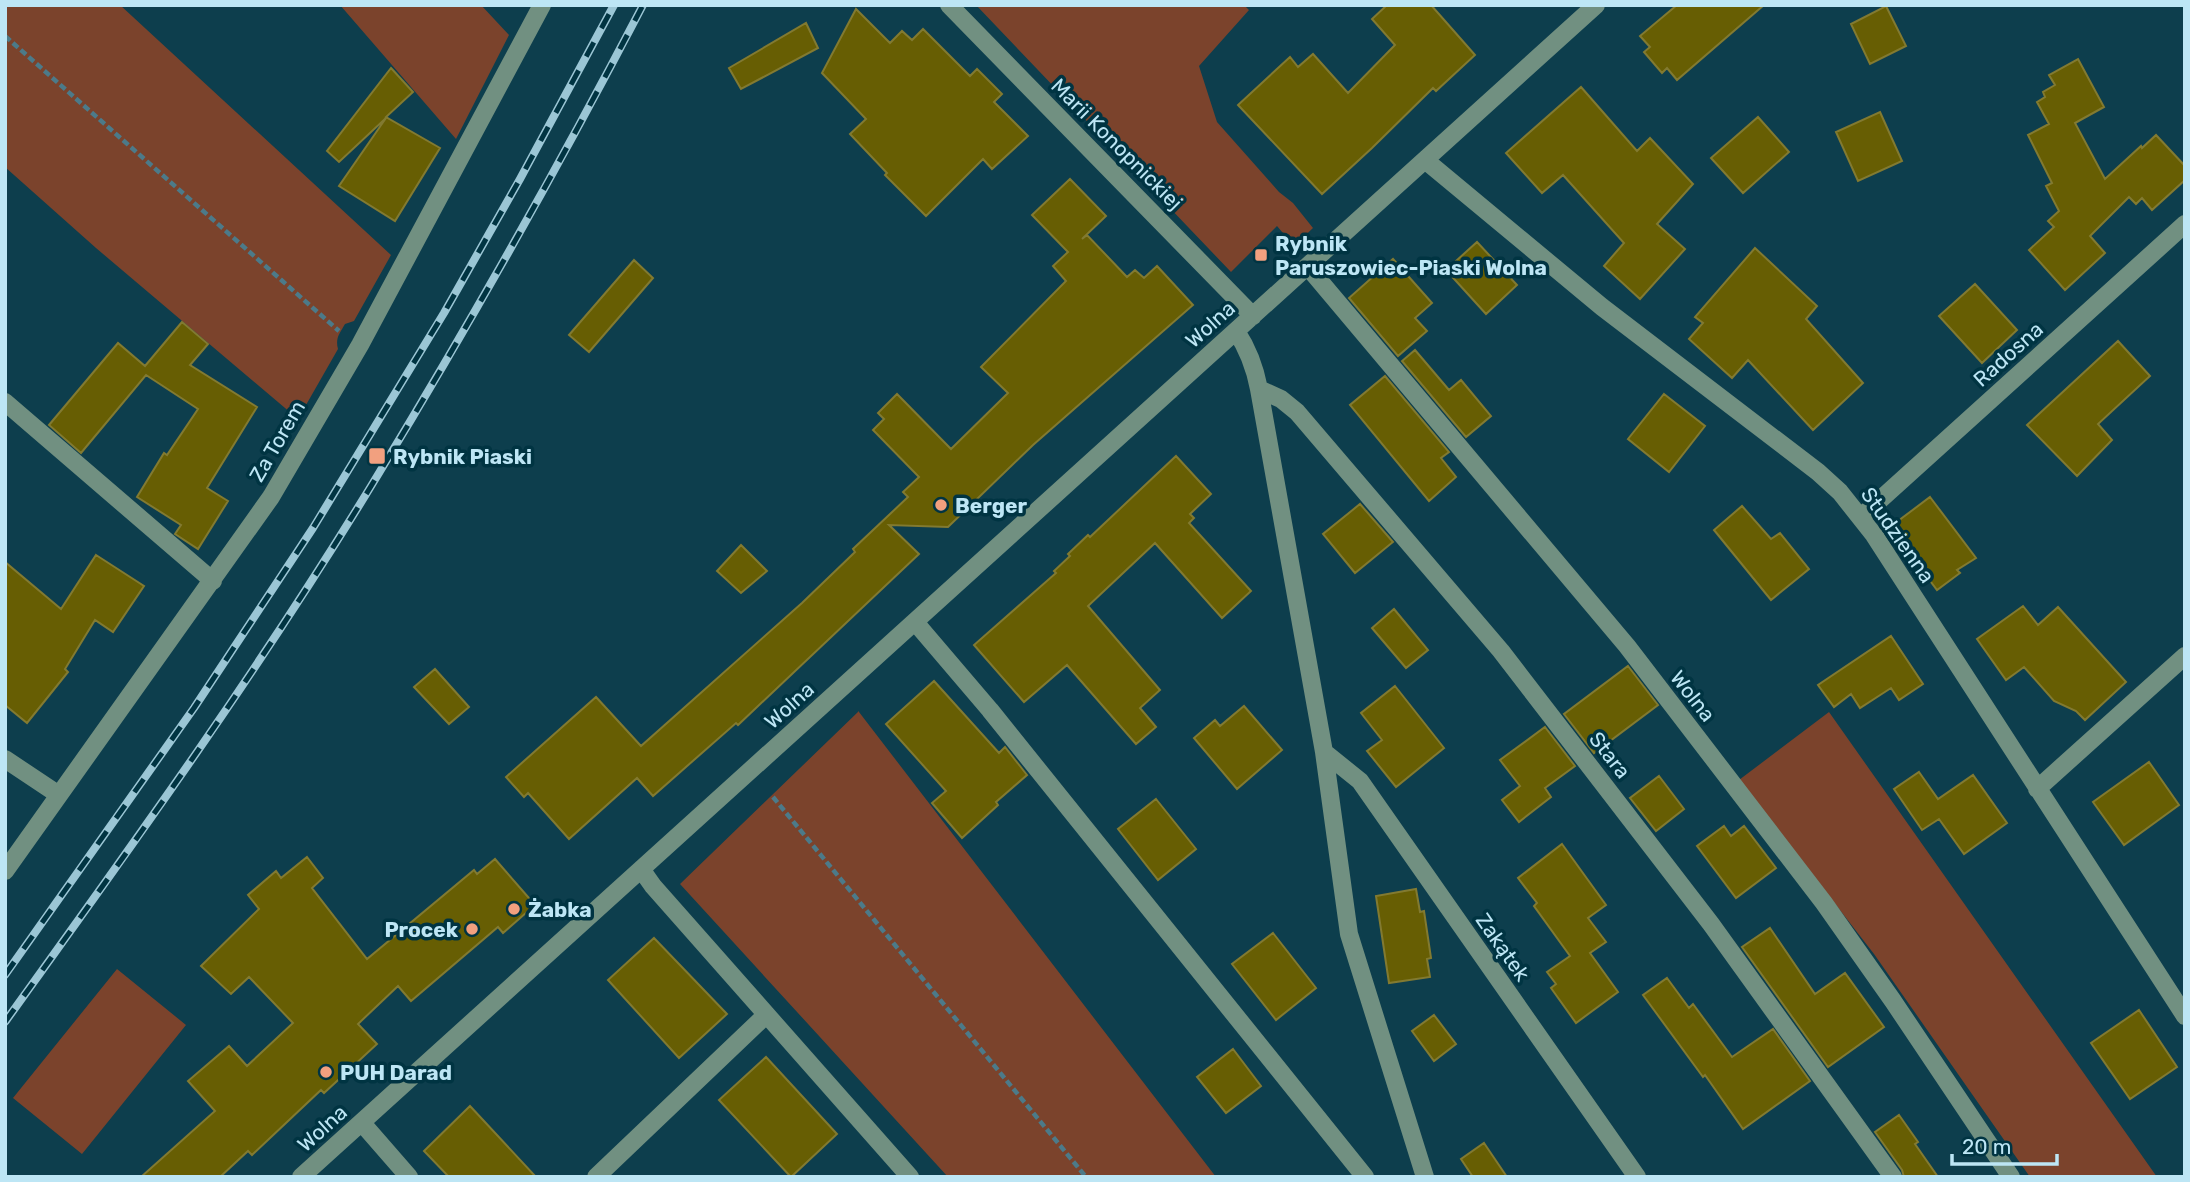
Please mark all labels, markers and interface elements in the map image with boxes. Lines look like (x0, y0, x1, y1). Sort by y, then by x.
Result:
street label: Marii Konopnickiej (1046, 73, 1188, 215)
place label: Rybnik Paruszowiec-Piaski Wolna (1275, 231, 1547, 280)
marker: Rybnik Paruszowiec-Piaski Wolna (1253, 247, 1269, 263)
street label: Wolna (1180, 295, 1240, 353)
street label: Radosna (1968, 316, 2048, 392)
street label: Za Torem (244, 396, 310, 486)
place label: Rybnik Piaski (393, 444, 532, 469)
marker: Rybnik Piaski (367, 446, 387, 466)
street label: Studzienna (1856, 482, 1940, 588)
place label: Berger (955, 493, 1027, 518)
marker: Berger (933, 497, 949, 513)
street label: Wolna (1665, 666, 1721, 726)
street label: Wolna (759, 676, 819, 734)
street label: Stara (1584, 727, 1636, 783)
place label: Żabka (528, 897, 592, 922)
marker: Żabka (506, 901, 522, 917)
street label: Zakątek (1471, 908, 1535, 986)
place label: Procek (384, 917, 459, 942)
marker: Procek (464, 921, 480, 937)
place label: PUH Darad (340, 1060, 452, 1085)
marker: PUH Darad (318, 1064, 334, 1080)
street label: Wolna (292, 1099, 352, 1157)
scale bar (1952, 1122, 2057, 1166)
text: 20 m (1962, 1134, 2011, 1159)

